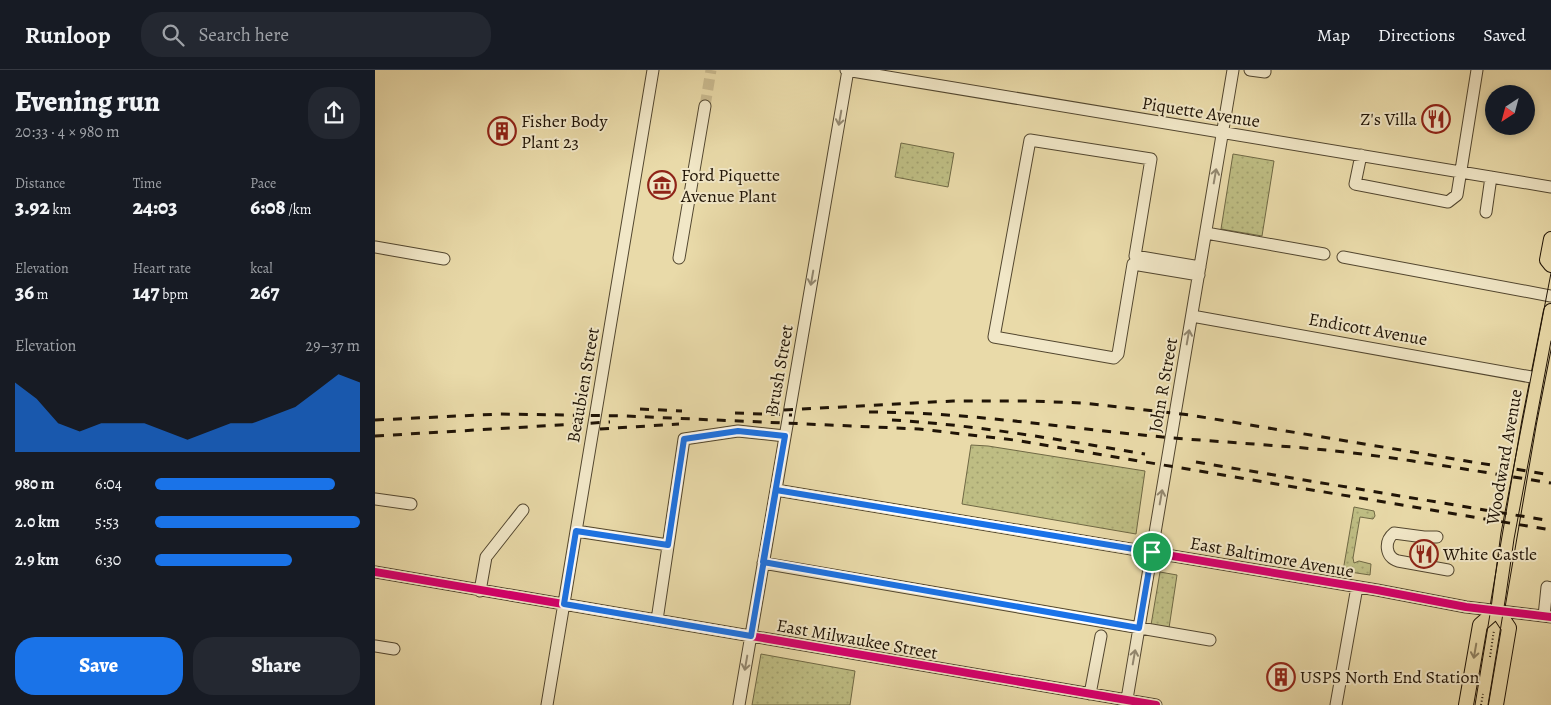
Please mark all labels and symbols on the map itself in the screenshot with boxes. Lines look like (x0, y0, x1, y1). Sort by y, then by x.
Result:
north arrow (1485, 85, 1535, 135)
street label: Piquette Avenue (1140, 91, 1262, 133)
restaurant icon: Z's Villa (1421, 104, 1451, 134)
place label: Z's Villa (1360, 107, 1418, 131)
place label: Fisher Body Plant 23 (521, 109, 608, 154)
one-way arrow (834, 110, 844, 126)
building icon: Fisher Body Plant 23 (487, 116, 517, 146)
place label: Ford Piquette Avenue Plant (680, 163, 780, 208)
one-way arrow (1211, 169, 1221, 185)
museum icon: Ford Piquette Avenue Plant (647, 170, 677, 200)
one-way arrow (807, 270, 817, 286)
street label: Endicott Avenue (1307, 307, 1429, 351)
street label: Brush Street (759, 323, 799, 417)
street label: Beaubien Street (561, 325, 605, 445)
one-way arrow (1184, 329, 1194, 345)
street label: John R Street (1143, 336, 1183, 434)
street label: Woodward Avenue (1480, 387, 1528, 528)
one-way arrow (1157, 489, 1167, 505)
pin (1131, 531, 1173, 573)
street label: East Baltimore Avenue (1188, 531, 1356, 583)
restaurant icon: White Castle (1409, 539, 1439, 569)
place label: White Castle (1442, 542, 1537, 566)
street label: East Milwaukee Street (775, 613, 939, 665)
one-way arrow (1470, 642, 1480, 658)
one-way arrow (1129, 649, 1139, 665)
one-way arrow (741, 654, 751, 670)
building icon: USPS North End Station (1266, 662, 1296, 692)
place label: USPS North End Station (1300, 665, 1479, 689)

